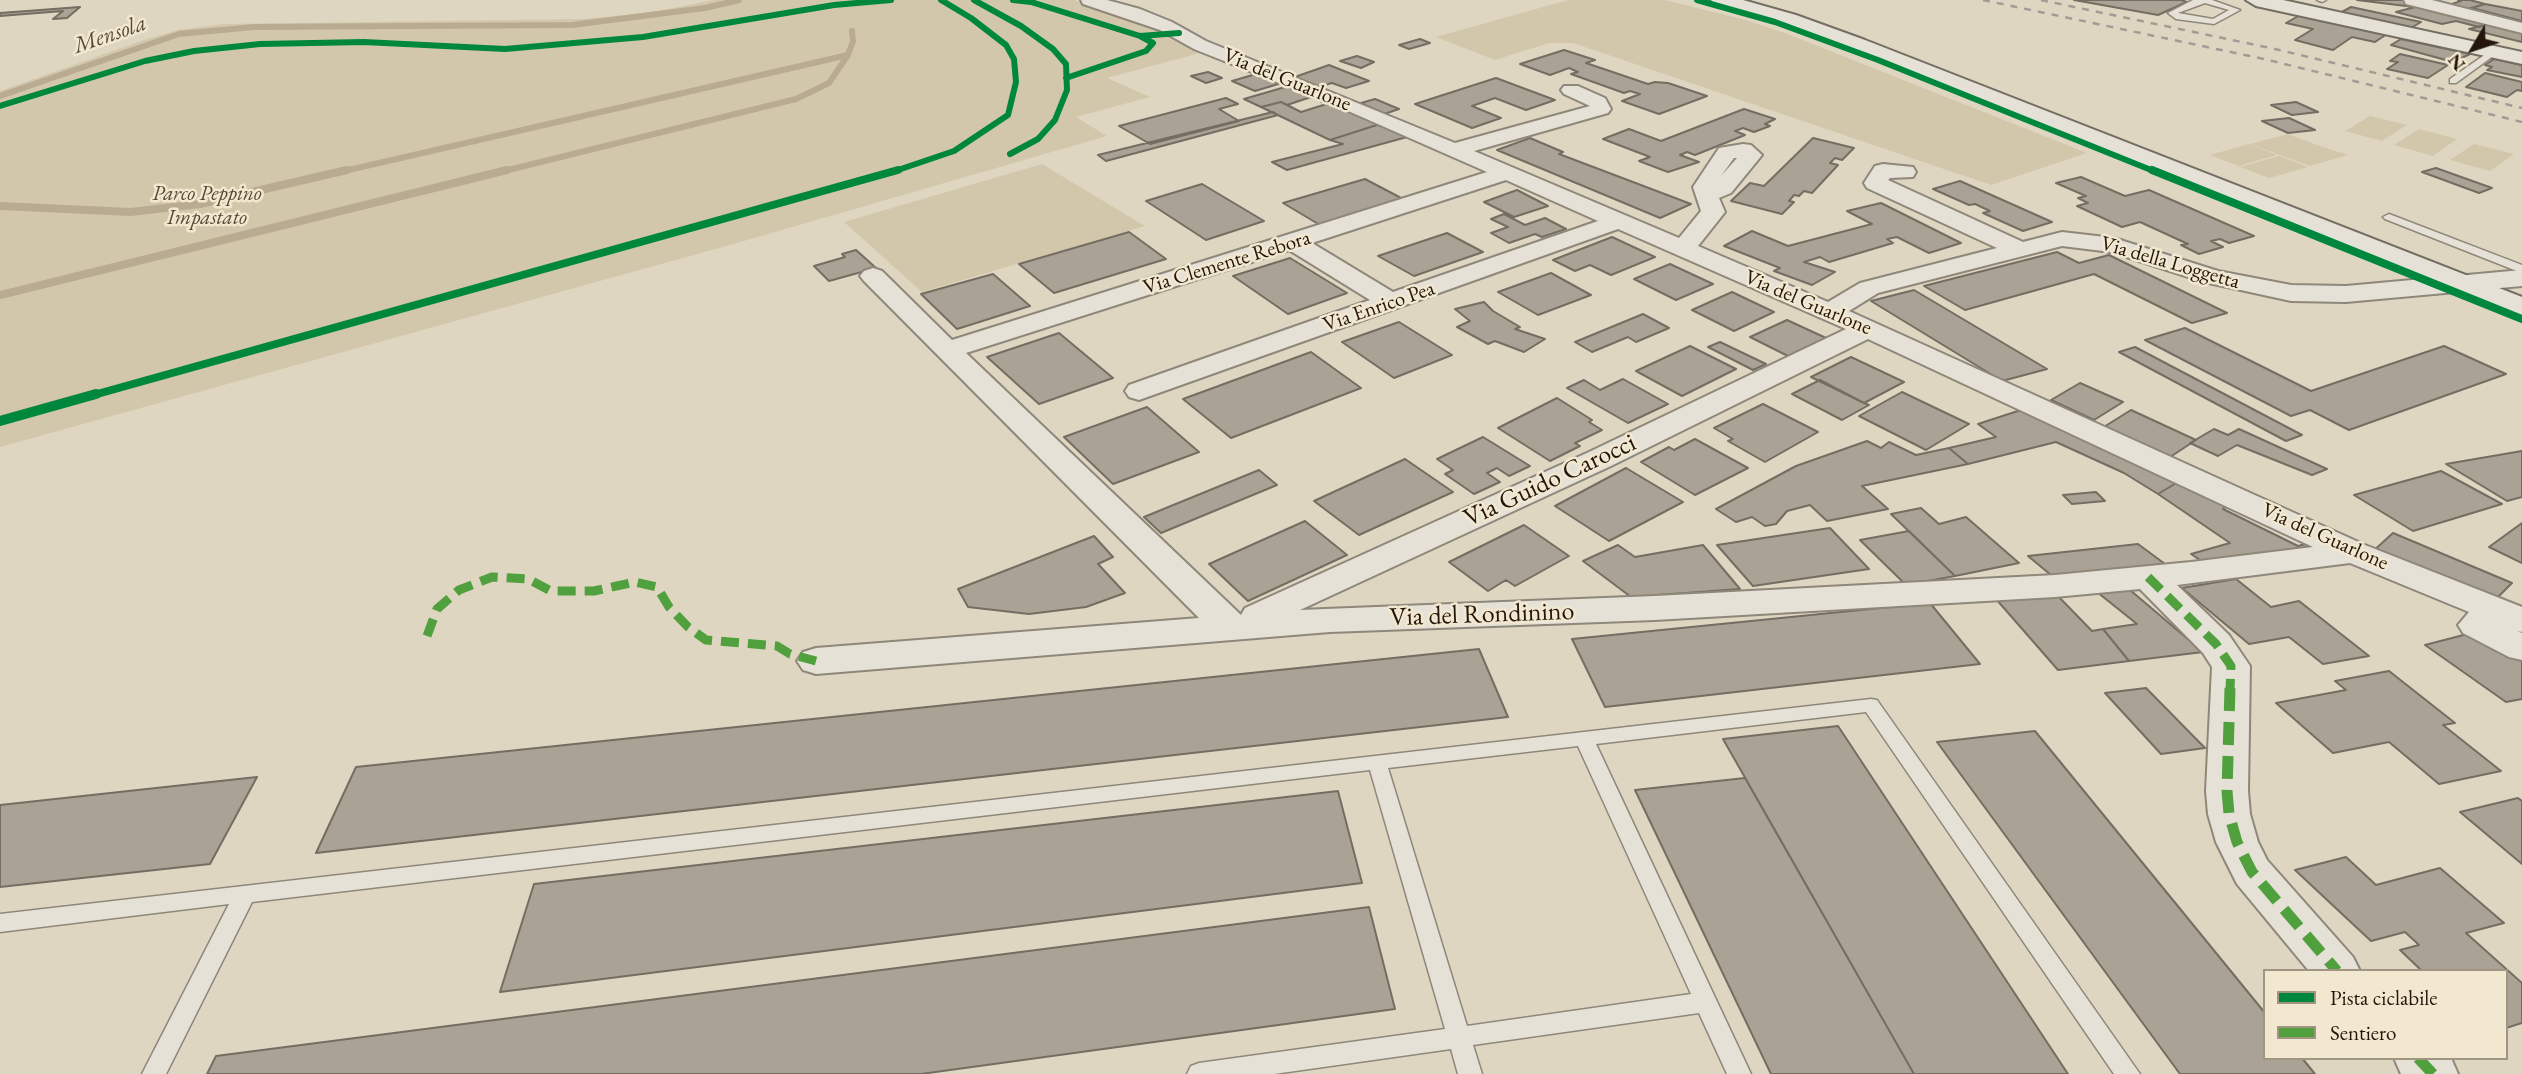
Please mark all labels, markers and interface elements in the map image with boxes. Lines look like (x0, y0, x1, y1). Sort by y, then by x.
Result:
water label: Mensola (70, 10, 150, 60)
north arrow (2438, 14, 2508, 84)
street label: Via del Guarlone (1219, 43, 1355, 117)
text: N (2442, 49, 2471, 76)
park label: Parco Peppino Impastato (152, 181, 262, 231)
street label: Via Clemente Rebora (1140, 226, 1314, 300)
street label: Via della Loggetta (2098, 231, 2242, 295)
street label: Via del Guarlone (1741, 265, 1875, 341)
street label: Via Enrico Pea (1320, 276, 1438, 338)
street label: Via Guido Carocci (1459, 427, 1641, 535)
street label: Via del Guarlone (2258, 498, 2392, 576)
street label: Via del Rondinino (1389, 596, 1575, 634)
legend (2263, 969, 2508, 1060)
text: Pista ciclabile (2330, 984, 2438, 1011)
text: Sentiero (2330, 1019, 2396, 1046)

